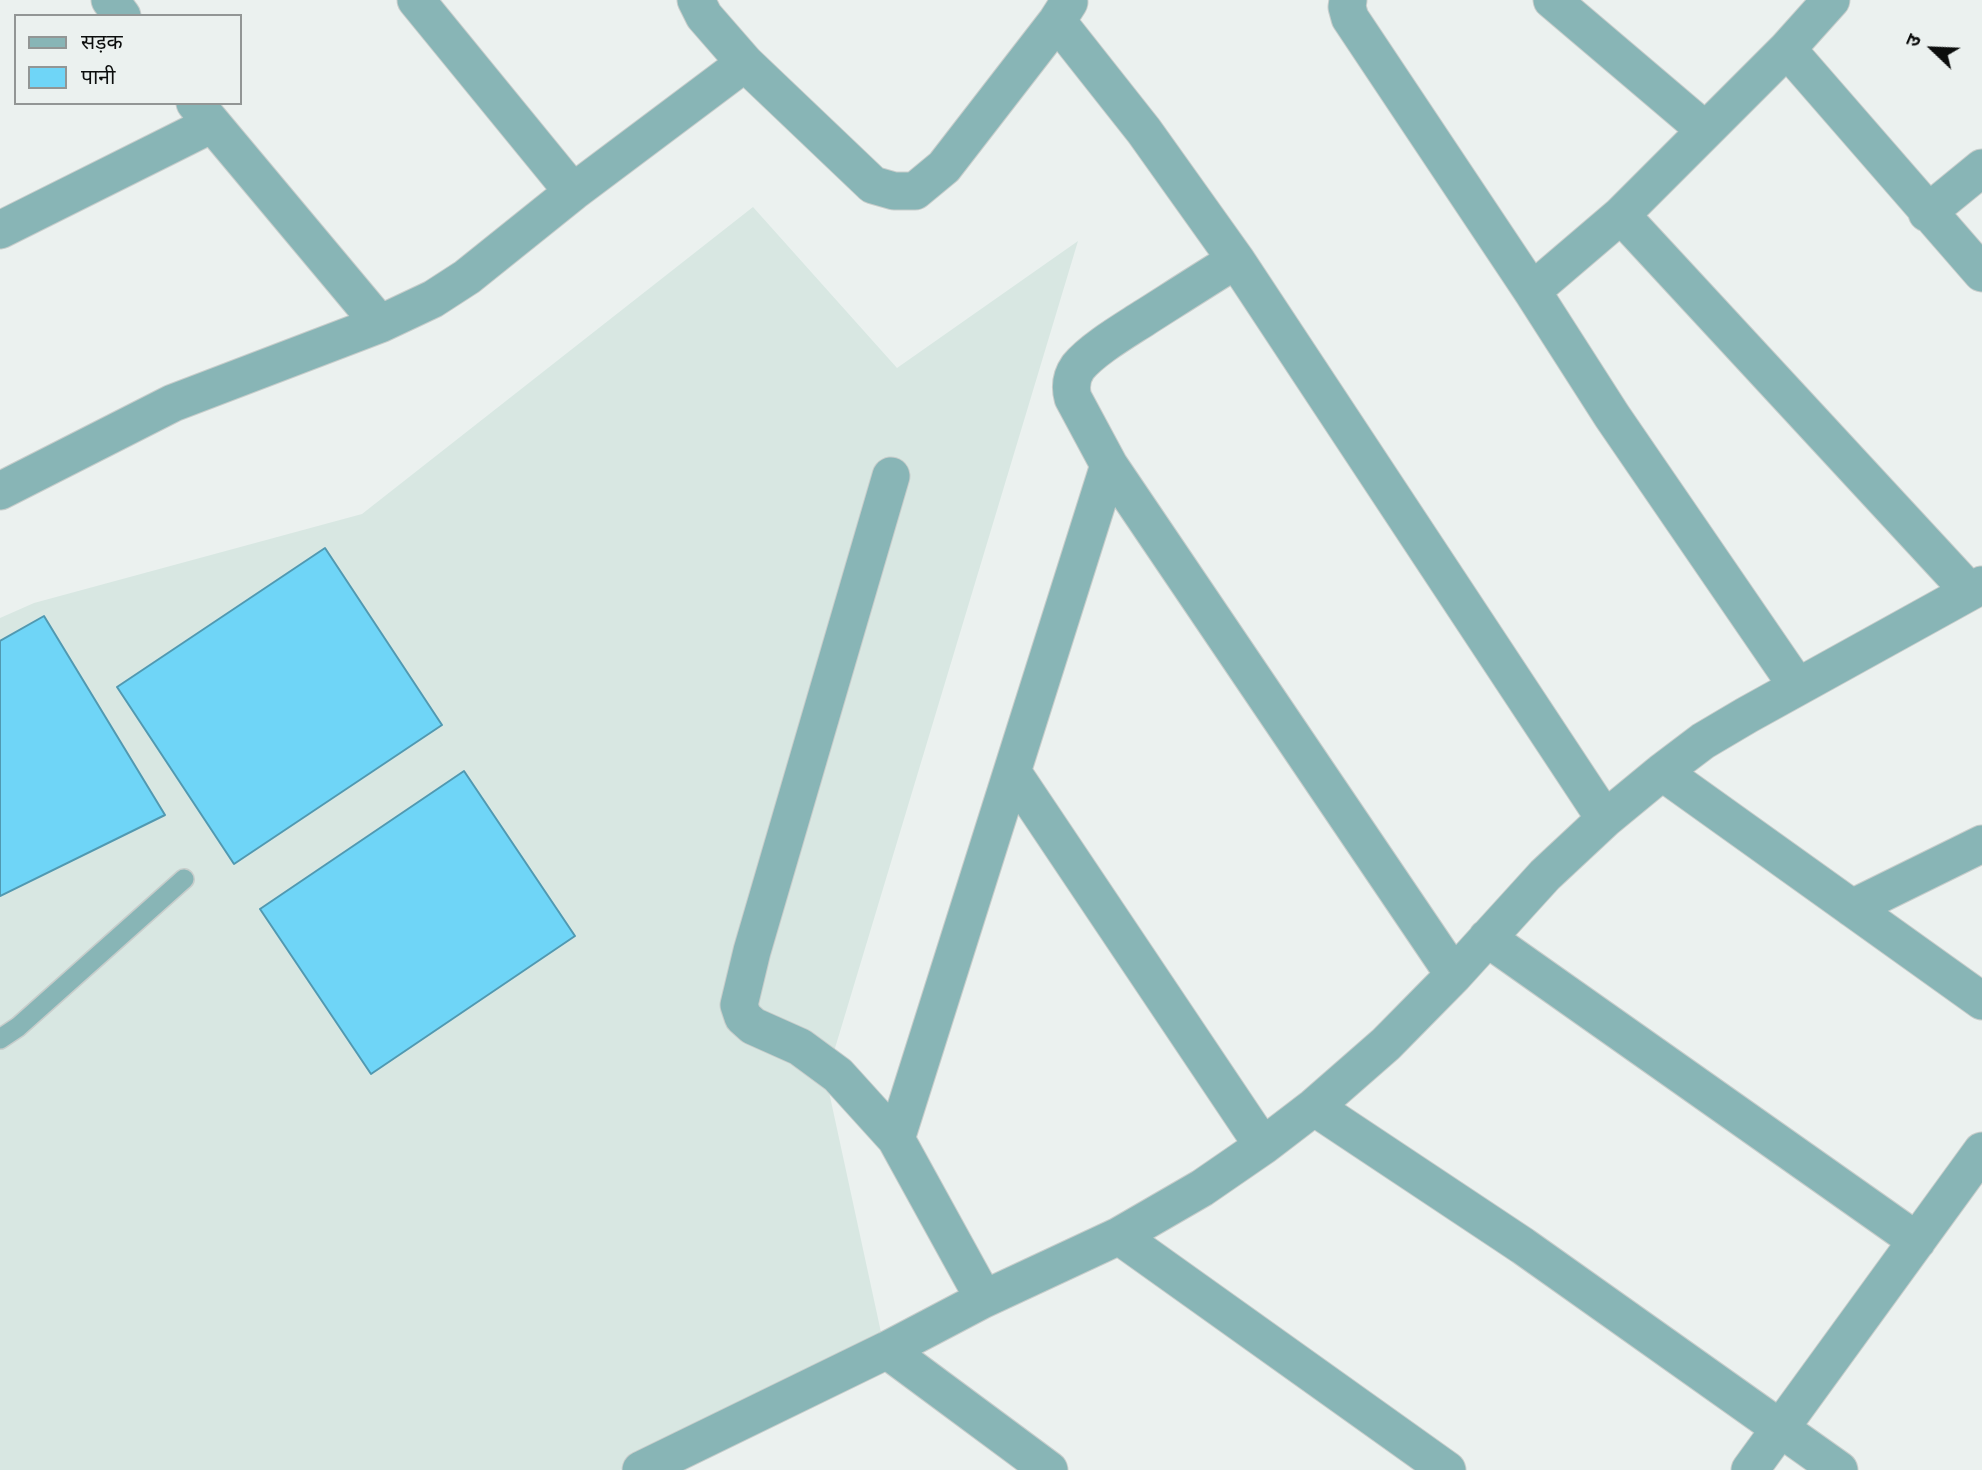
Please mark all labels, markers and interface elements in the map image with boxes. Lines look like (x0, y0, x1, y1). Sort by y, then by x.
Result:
legend (14, 14, 242, 105)
north arrow (1898, 14, 1968, 84)
text: सड़क (81, 28, 123, 55)
text: उ (1900, 31, 1927, 51)
text: पानी (81, 63, 115, 90)

